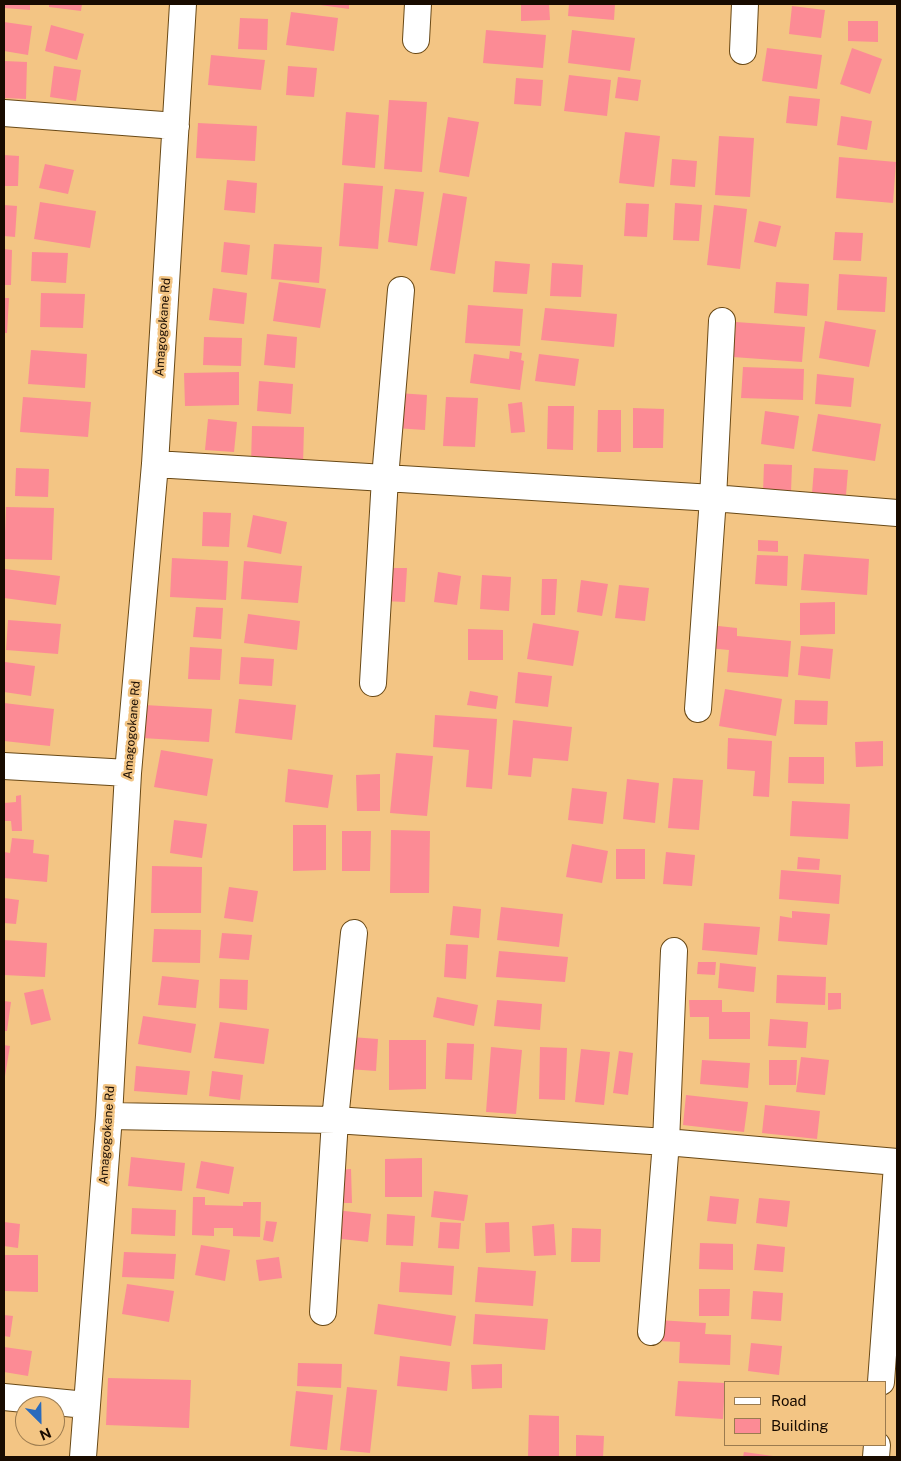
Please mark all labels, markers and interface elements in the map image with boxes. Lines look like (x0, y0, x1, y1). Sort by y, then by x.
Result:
street label: Amagogokane Rd (152, 277, 174, 377)
street label: Amagogokane Rd (121, 680, 143, 780)
street label: Amagogokane Rd (96, 1085, 118, 1185)
legend (724, 1381, 886, 1446)
text: Road (771, 1392, 807, 1409)
north arrow (15, 1396, 65, 1446)
text: Building (771, 1417, 829, 1434)
text: N (37, 1424, 54, 1443)

